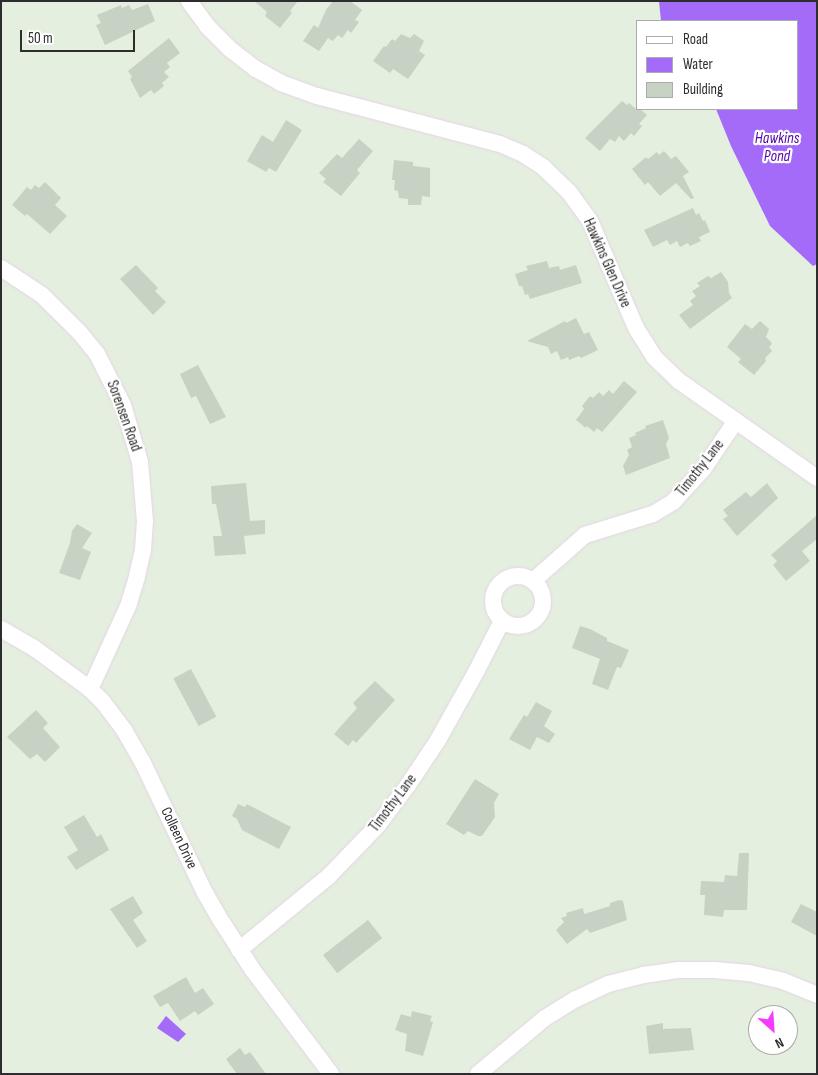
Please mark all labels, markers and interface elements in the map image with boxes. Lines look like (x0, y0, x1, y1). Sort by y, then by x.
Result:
scale bar (22, 20, 138, 52)
legend (636, 20, 798, 110)
text: 50 m (28, 29, 53, 48)
text: Road (683, 30, 708, 49)
text: Water (683, 55, 713, 74)
text: Building (683, 80, 723, 99)
water label: Hawkins Pond (755, 129, 799, 167)
street label: Hawkins Glen Drive (579, 216, 635, 310)
street label: Sorensen Road (103, 378, 145, 454)
street label: Timothy Lane (672, 436, 728, 500)
street label: Timothy Lane (365, 771, 421, 835)
street label: Colleen Drive (157, 804, 201, 872)
north arrow (748, 1005, 798, 1055)
text: N (772, 1034, 786, 1052)

